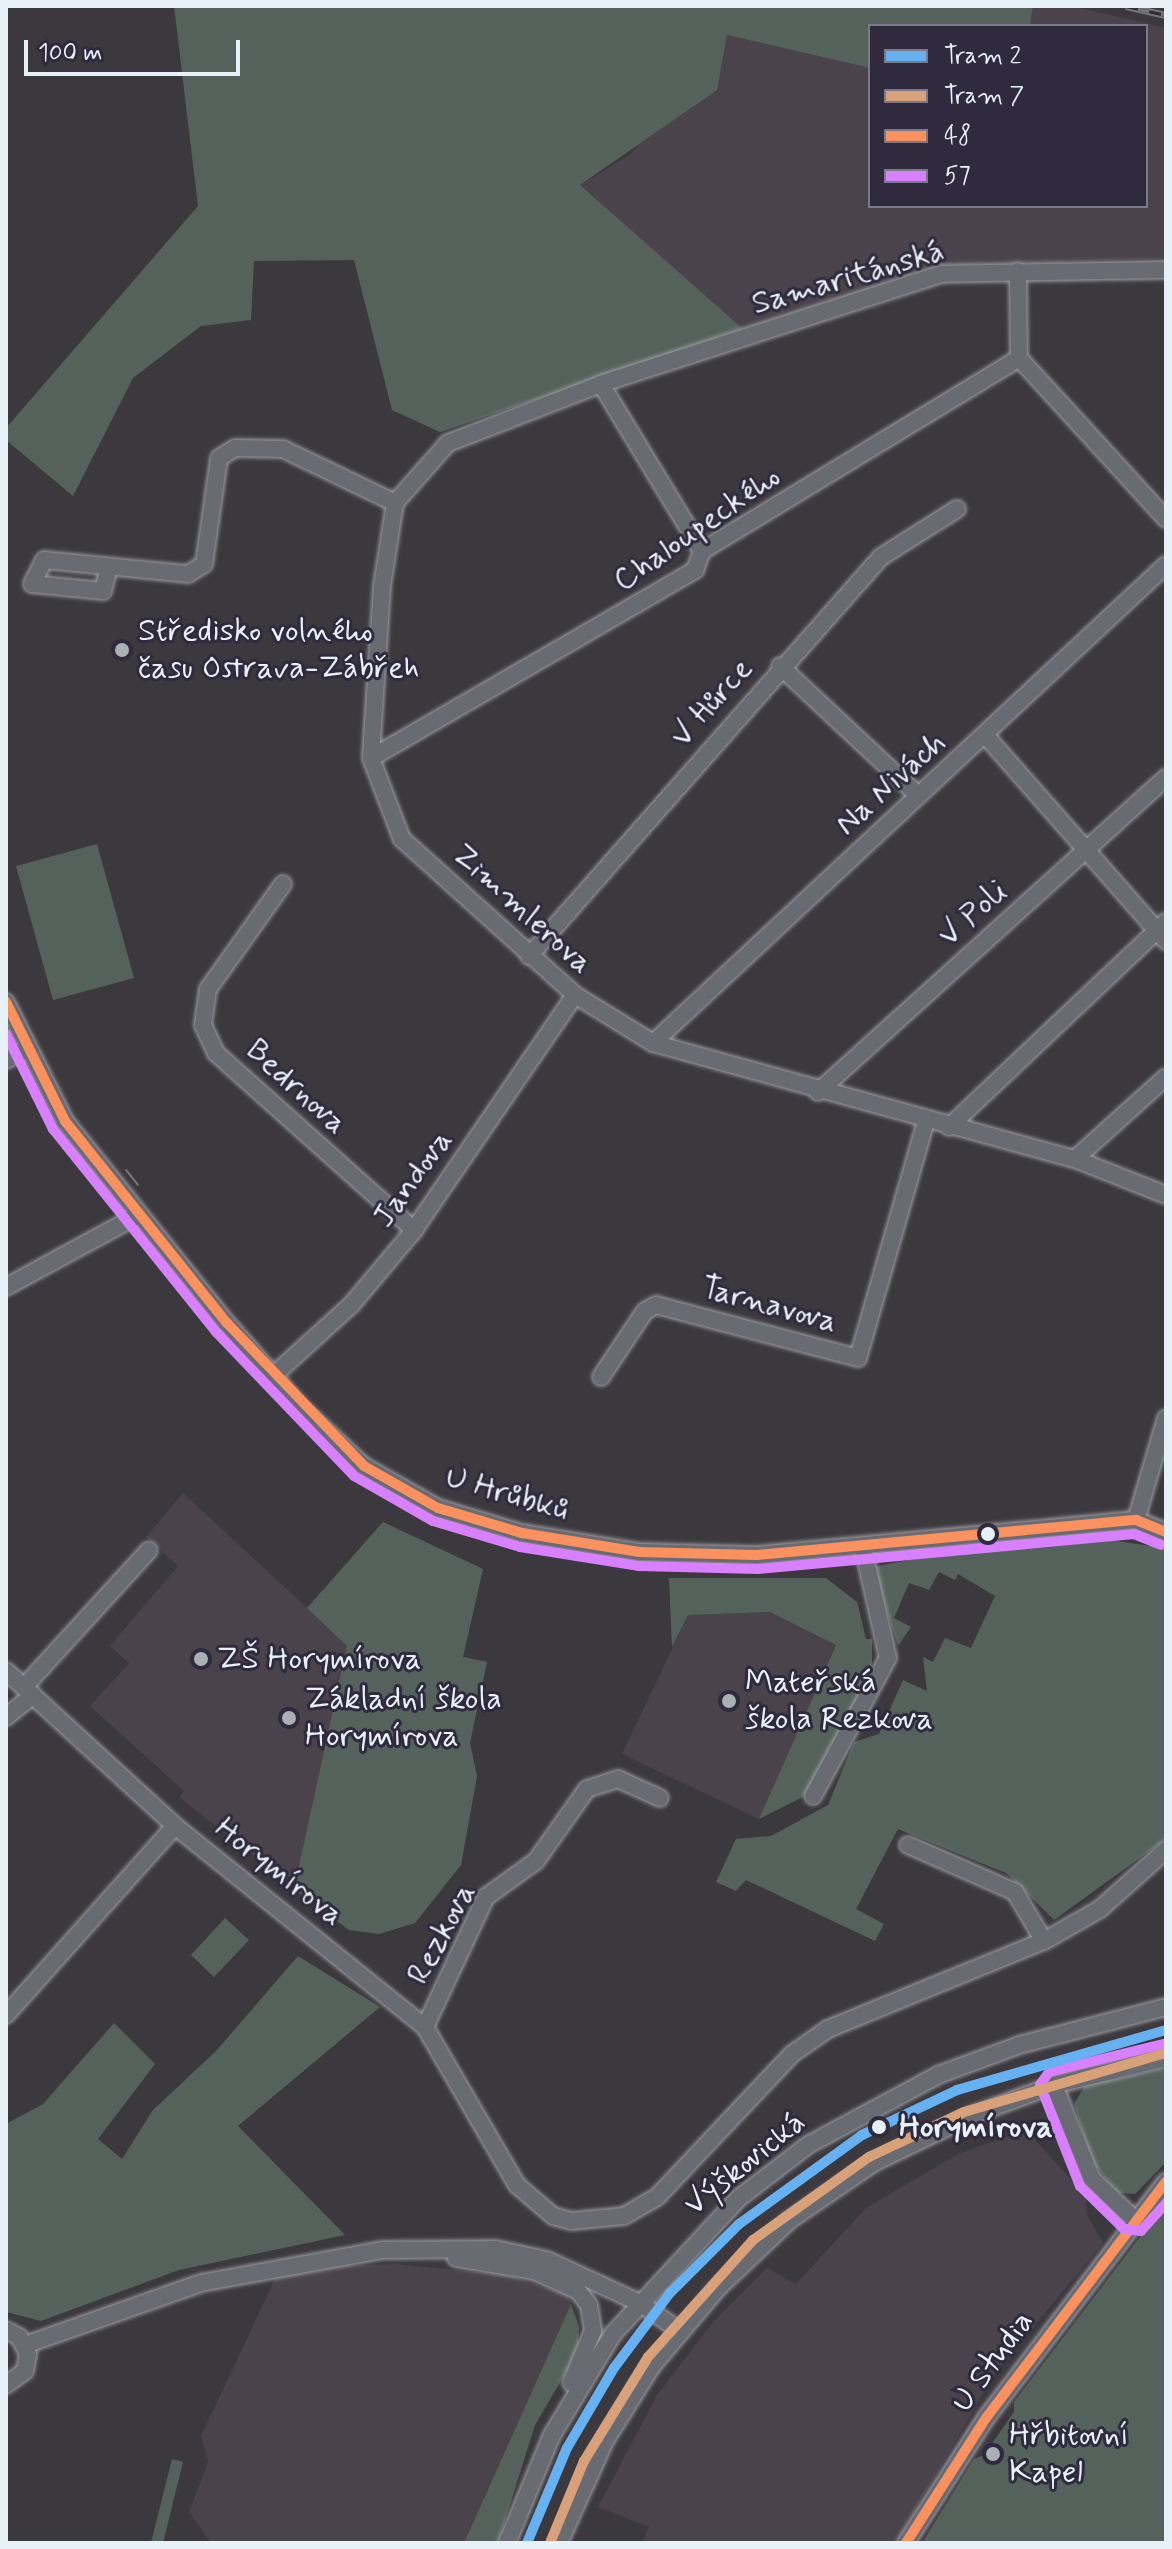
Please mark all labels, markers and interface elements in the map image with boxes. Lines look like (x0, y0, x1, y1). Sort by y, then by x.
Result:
scale bar (28, 24, 244, 74)
legend (868, 24, 1148, 208)
text: 100 m (38, 38, 102, 69)
text: Tram 2 (944, 41, 1021, 72)
text: Tram 7 (944, 81, 1024, 112)
text: 48 (944, 121, 971, 152)
text: 57 (944, 161, 970, 192)
street label: Samaritánská (747, 232, 949, 324)
street label: Chaloupeckého (606, 457, 788, 601)
place label: Středisko volného času Ostrava-Zábřeh (138, 613, 422, 688)
marker: Středisko volného času Ostrava-Zábřeh (113, 641, 131, 659)
street label: V Hůrce (662, 649, 762, 757)
street label: Na Nivách (827, 724, 955, 844)
street label: Zimmlerova (444, 836, 600, 982)
street label: V Poli (932, 874, 1014, 954)
street label: Bedrnova (237, 1031, 355, 1143)
street label: Jandova (365, 1123, 461, 1235)
street label: Tarnavova (697, 1268, 841, 1342)
street label: U Hrůbků (441, 1458, 573, 1530)
unlabelled marker (980, 1526, 996, 1542)
place label: ZŠ Horymírova (217, 1640, 421, 1678)
marker: ZŠ Horymírova (192, 1650, 210, 1668)
place label: Mateřská škola Rezkova (745, 1664, 929, 1739)
place label: Základní škola Horymírova (305, 1681, 502, 1756)
marker: Mateřská škola Rezkova (720, 1692, 738, 1710)
marker: Základní škola Horymírova (280, 1709, 298, 1727)
street label: Horymírova (207, 1810, 351, 1934)
street label: Rezkova (399, 1877, 485, 1991)
street label: Výškovická (677, 2103, 813, 2225)
place label: Horymírova (899, 2108, 1053, 2146)
marker: Horymírova (866, 2114, 892, 2140)
street label: U Studia (944, 2304, 1042, 2420)
place label: Hřbitovní Kapel (1009, 2417, 1129, 2492)
marker: Hřbitovní Kapel (984, 2445, 1002, 2463)

